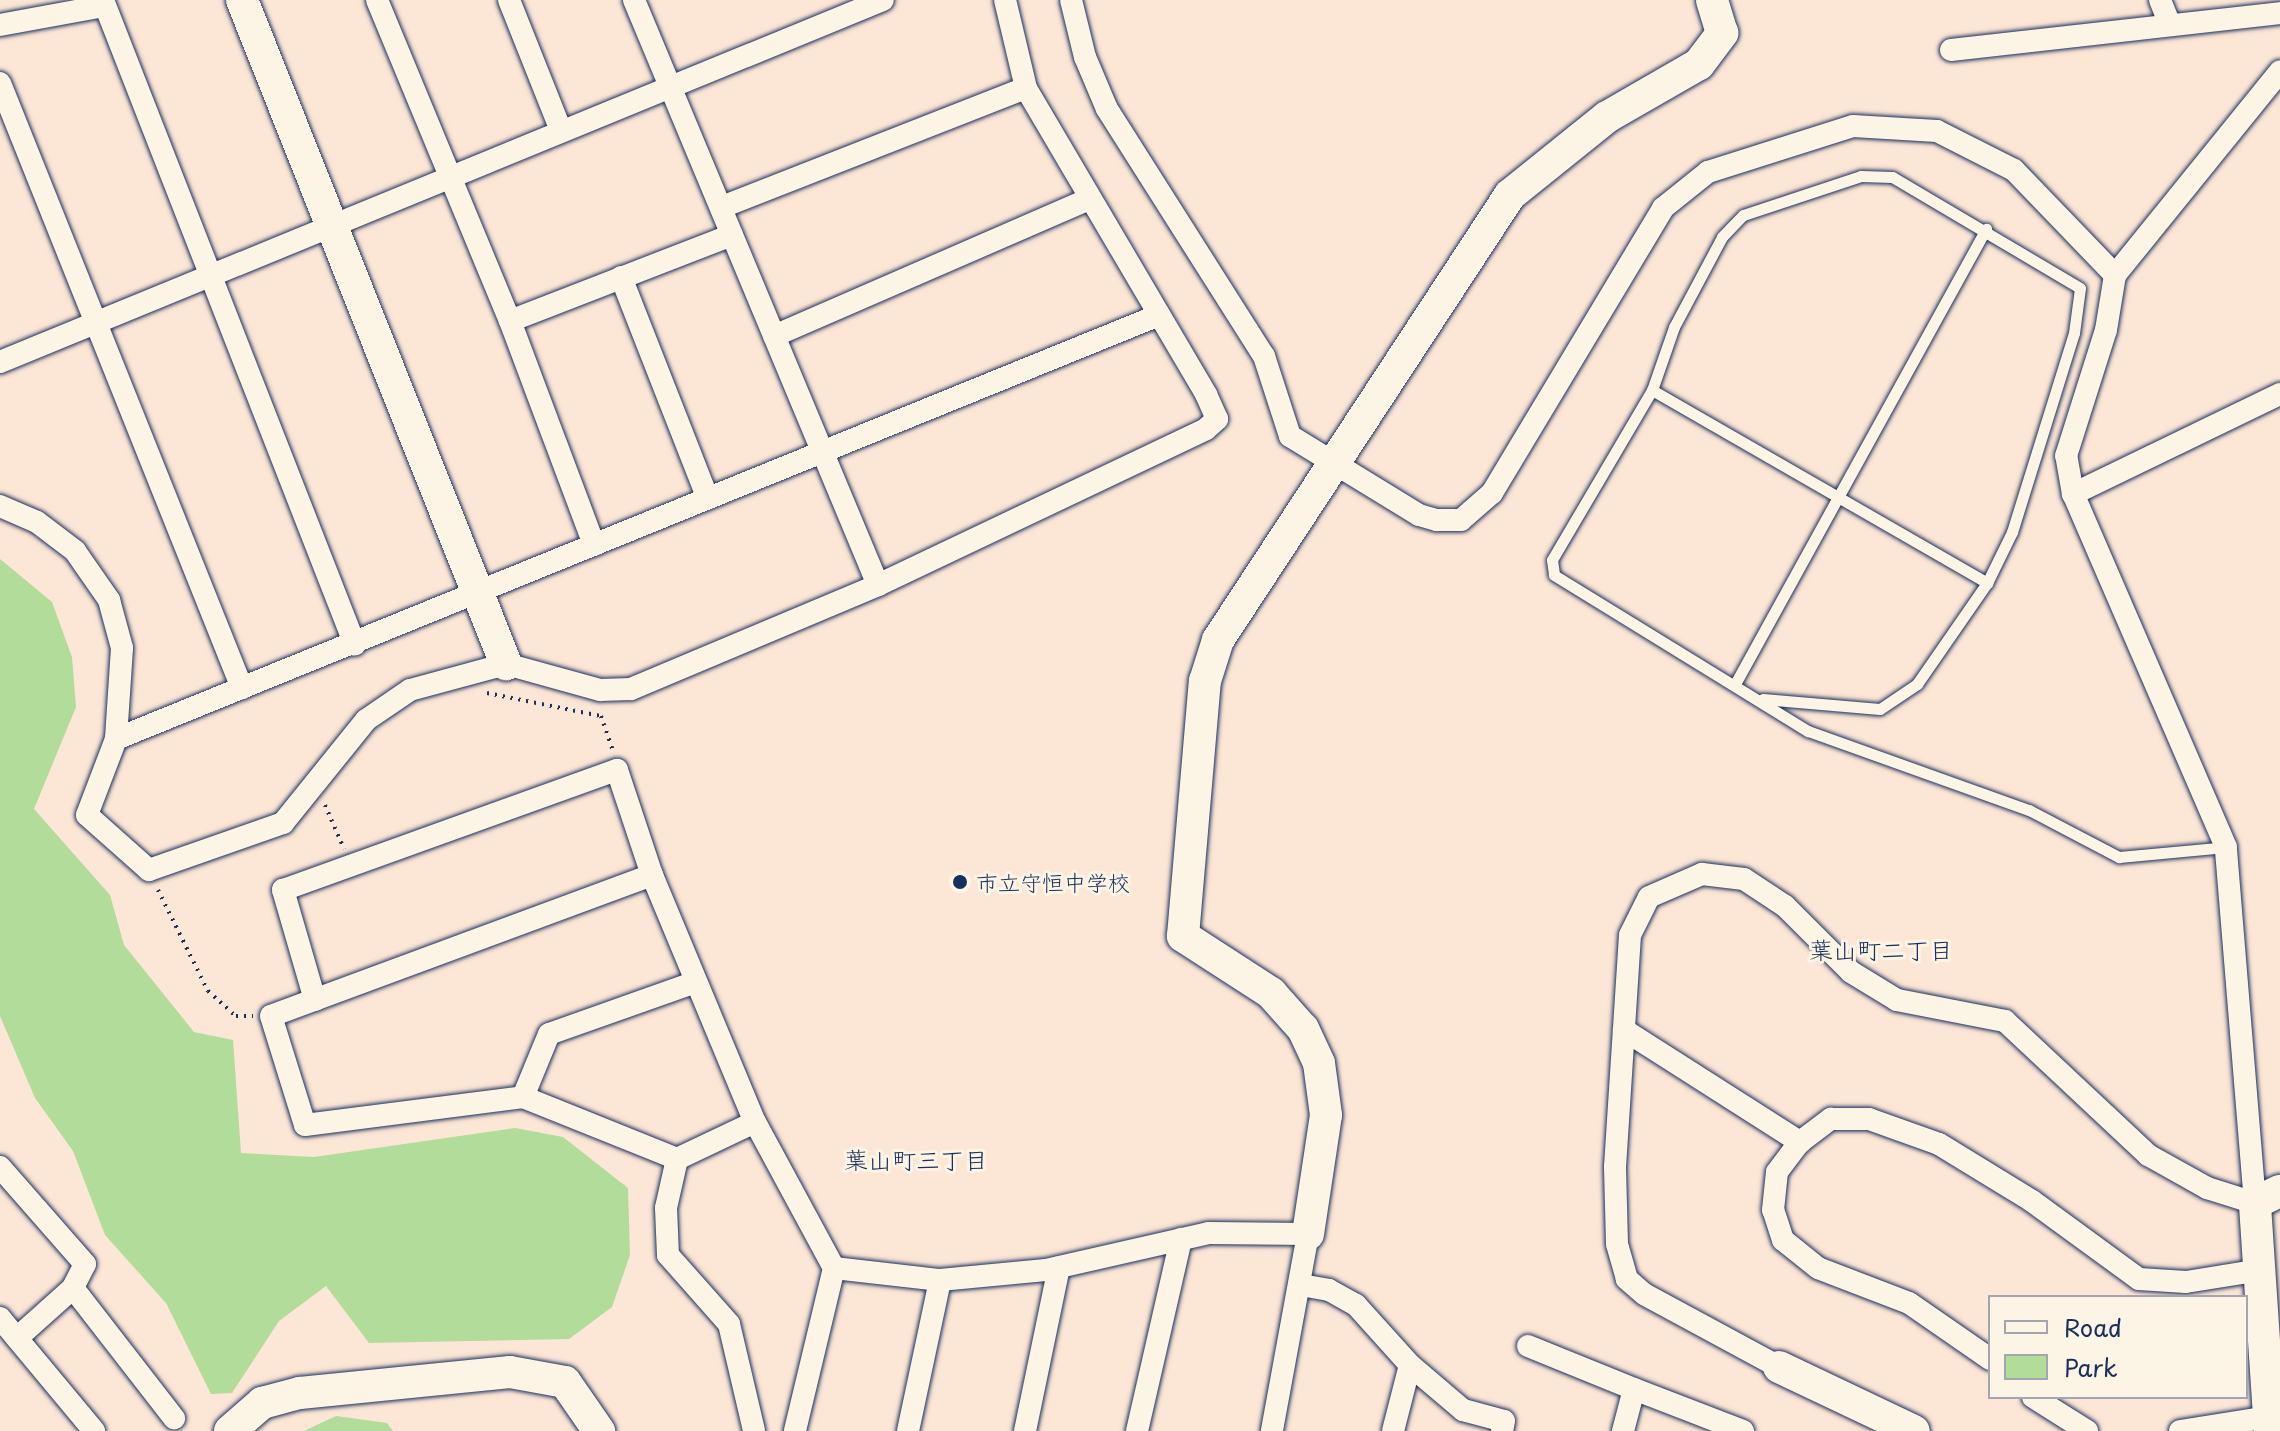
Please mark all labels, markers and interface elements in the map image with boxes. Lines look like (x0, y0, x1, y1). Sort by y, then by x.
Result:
place label: 市立守恒中学校 (976, 869, 1130, 895)
marker: 市立守恒中学校 (951, 873, 969, 891)
district label: 葉山町二丁目 (1809, 936, 1953, 964)
district label: 葉山町三丁目 (844, 1146, 988, 1174)
legend (1988, 1295, 2248, 1399)
text: Road (2064, 1309, 2122, 1345)
text: Park (2064, 1349, 2118, 1385)

